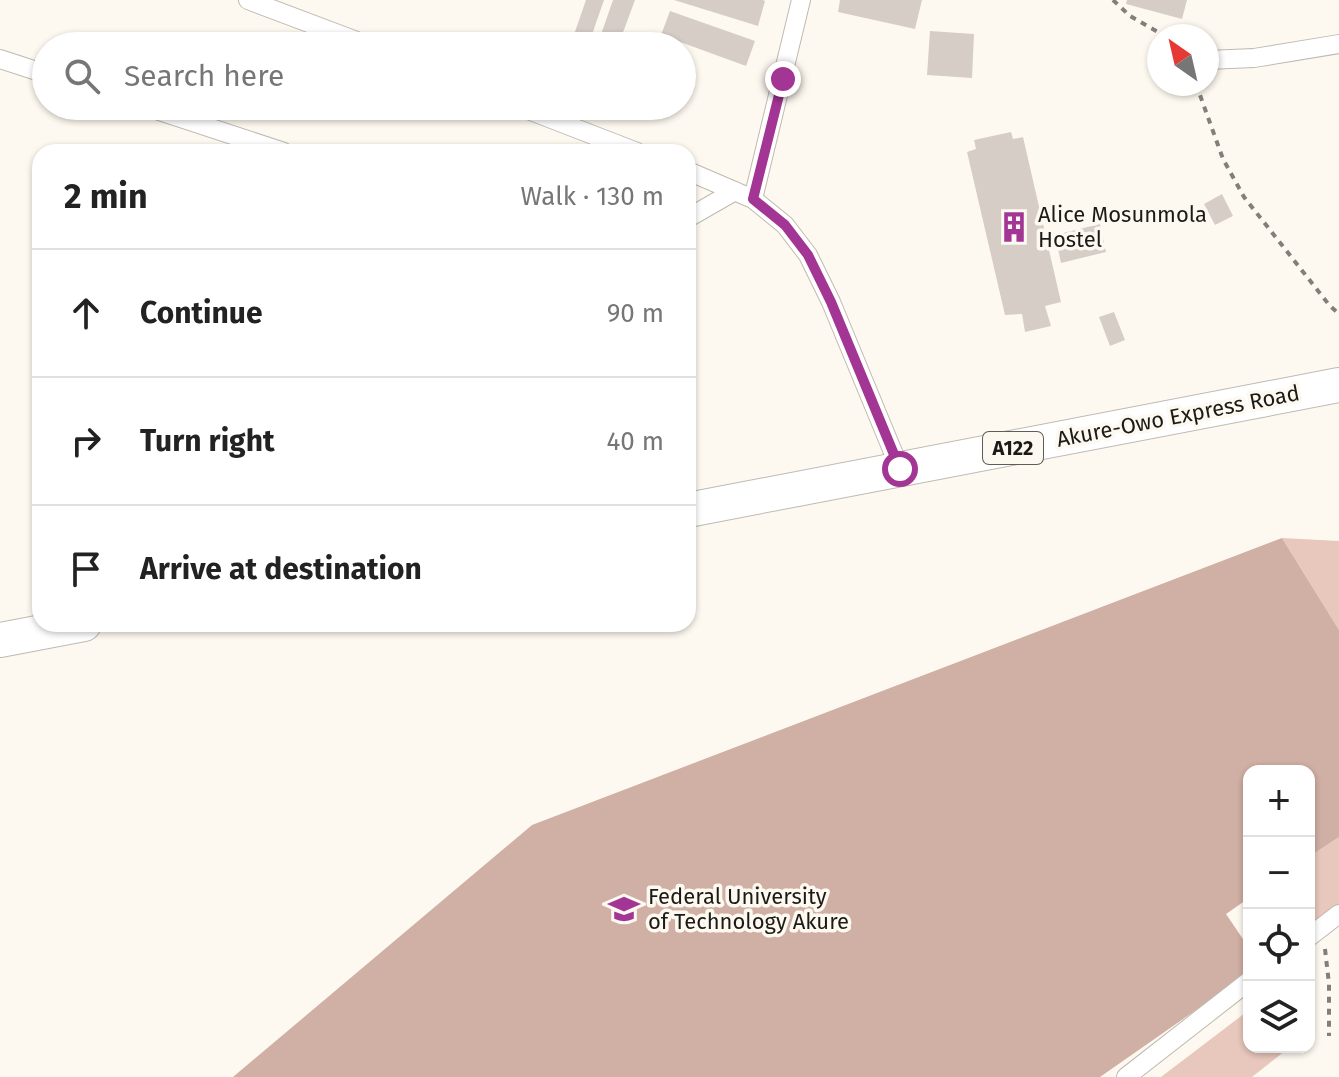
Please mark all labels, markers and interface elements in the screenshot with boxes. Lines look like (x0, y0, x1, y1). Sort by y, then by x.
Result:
north arrow (1147, 24, 1219, 96)
search box (32, 32, 696, 120)
icon: search (60, 54, 104, 98)
text: Search here (124, 58, 284, 94)
route end (765, 61, 801, 97)
text: 2 min (64, 176, 148, 217)
text: Walk · 130 m (521, 181, 664, 212)
place label: Alice Mosunmola Hostel (1038, 201, 1207, 253)
building icon: Alice Mosunmola Hostel (997, 210, 1031, 244)
icon: ahead (64, 291, 108, 335)
text: Continue (140, 295, 263, 331)
text: 90 m (607, 298, 664, 329)
street label: Akure-Owo Express Road (1054, 379, 1302, 453)
icon: right (64, 419, 108, 463)
text: Turn right (140, 423, 275, 459)
text: 40 m (606, 426, 664, 457)
road number: A122 (983, 432, 1043, 464)
route start (882, 451, 918, 487)
icon: arrive (64, 547, 108, 591)
text: Arrive at destination (140, 551, 422, 587)
map controls (1243, 765, 1315, 1053)
button: + (1243, 765, 1315, 837)
button: − (1243, 837, 1315, 909)
place label: Federal University of Technology Akure (648, 883, 849, 935)
school or university icon: Federal University of Technology Akure (607, 892, 641, 926)
button: locate (1243, 909, 1315, 981)
button: layers (1243, 981, 1315, 1053)

